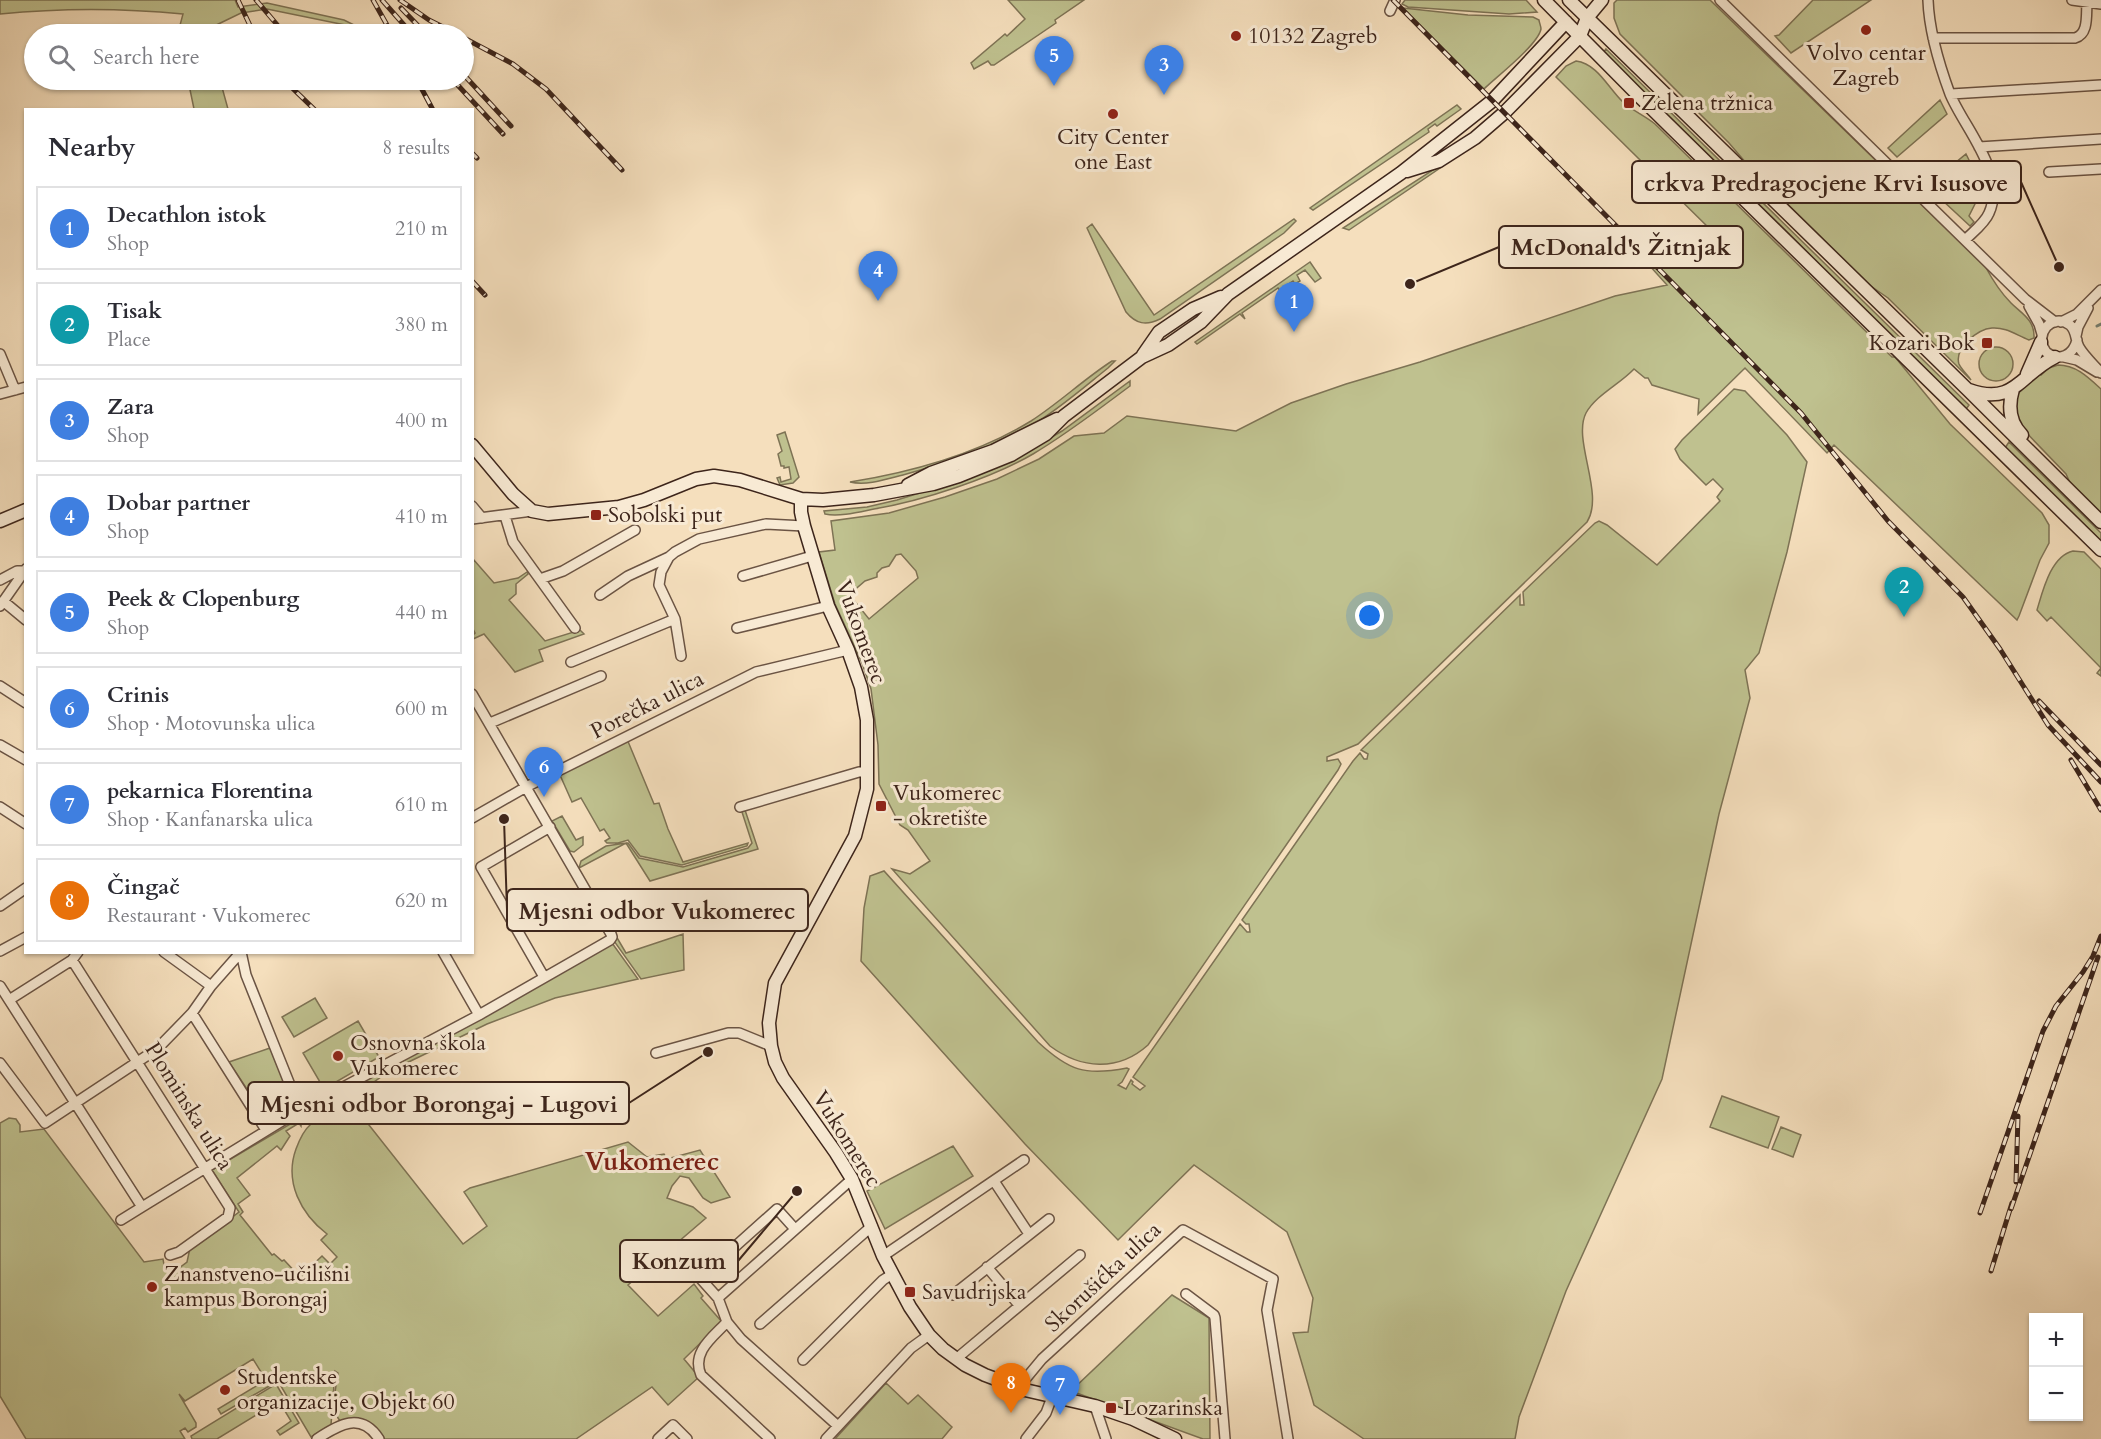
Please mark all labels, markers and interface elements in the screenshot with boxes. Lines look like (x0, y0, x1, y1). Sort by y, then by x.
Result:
place label: 10132 Zagreb (1248, 21, 1378, 51)
marker: Volvo centar Zagreb (1859, 23, 1873, 37)
search box (24, 24, 474, 90)
marker: 10132 Zagreb (1229, 29, 1243, 43)
pin: 5 (1034, 36, 1074, 86)
place label: Volvo centar Zagreb (1806, 38, 1927, 93)
icon: search (45, 41, 78, 74)
text: Search here (93, 42, 200, 72)
pin: 3 (1144, 46, 1184, 95)
place label: Zelena tržnica (1641, 88, 1774, 118)
marker: Zelena tržnica (1622, 96, 1636, 110)
marker: City Center one East (1106, 107, 1120, 121)
place label: City Center one East (1057, 122, 1170, 177)
text: Nearby (48, 130, 136, 165)
text: 8 results (382, 134, 450, 161)
callout: crkva Predragocjene Krvi Isusove (1632, 161, 2021, 203)
text: crkva Predragocjene Krvi Isusove (1644, 167, 2008, 200)
text: Decathlon istok (107, 200, 266, 230)
text: 1 (64, 215, 75, 242)
text: 210 m (395, 215, 448, 242)
callout: McDonald's Žitnjak (1499, 226, 1743, 268)
text: Shop (107, 230, 149, 257)
text: McDonald's Žitnjak (1511, 231, 1731, 264)
pin: 4 (858, 252, 898, 301)
pin: 1 (1274, 282, 1314, 332)
text: Tisak (107, 296, 162, 326)
text: 2 (64, 311, 75, 338)
text: 380 m (395, 311, 448, 338)
text: Place (107, 326, 151, 353)
place label: Kozari Bok (1869, 328, 1975, 358)
marker: Kozari Bok (1980, 336, 1994, 350)
text: Zara (107, 392, 154, 422)
text: 3 (64, 407, 75, 434)
text: 400 m (395, 407, 448, 434)
text: Shop (107, 422, 149, 449)
text: Dobar partner (107, 488, 250, 518)
place label: Sobolski put (608, 500, 722, 530)
text: 4 (64, 503, 75, 530)
text: 410 m (395, 503, 448, 530)
marker: Sobolski put (589, 508, 603, 522)
text: Shop (107, 518, 149, 545)
pin: 2 (1884, 568, 1924, 617)
street label: Vukomerec (828, 576, 894, 688)
text: Peek & Clopenburg (107, 584, 299, 614)
text: 5 (64, 599, 75, 626)
text: 440 m (395, 599, 448, 626)
your location (1355, 601, 1384, 630)
text: Shop (107, 614, 149, 641)
street label: Porečka ulica (585, 663, 709, 746)
text: Crinis (107, 680, 169, 710)
text: 6 (64, 695, 75, 722)
text: 600 m (395, 695, 448, 722)
text: Shop · Motovunska ulica (107, 710, 315, 737)
pin: 6 (524, 748, 564, 797)
text: pekarnica Florentina (107, 776, 313, 806)
place label: Vukomerec - okretište (893, 778, 1002, 833)
text: 7 (64, 791, 75, 818)
text: 610 m (395, 791, 448, 818)
marker: Vukomerec - okretište (874, 799, 888, 813)
text: Shop · Kanfanarska ulica (107, 806, 313, 833)
text: Čingač (107, 872, 180, 902)
text: 8 (64, 887, 75, 914)
text: 620 m (395, 887, 448, 914)
callout: Mjesni odbor Vukomerec (507, 889, 808, 931)
text: Mjesni odbor Vukomerec (519, 895, 795, 928)
text: Restaurant · Vukomerec (107, 902, 311, 929)
place label: Osnovna škola Vukomerec (350, 1028, 486, 1083)
street label: Plominska ulica (138, 1036, 241, 1176)
marker: Osnovna škola Vukomerec (331, 1049, 345, 1063)
callout: Mjesni odbor Borongaj - Lugovi (248, 1082, 629, 1124)
street label: Vukomerec (806, 1085, 888, 1193)
text: Mjesni odbor Borongaj - Lugovi (260, 1088, 618, 1121)
district label: Vukomerec (585, 1144, 719, 1179)
street label: Skorušićka ulica (1038, 1215, 1168, 1339)
callout: Konzum (620, 1240, 738, 1282)
text: Konzum (632, 1245, 727, 1278)
place label: Znanstveno-učilišni kampus Borongaj (164, 1259, 350, 1314)
place label: Savudrijska (922, 1277, 1027, 1307)
marker: Znanstveno-učilišni kampus Borongaj (145, 1280, 159, 1294)
marker: Savudrijska (903, 1285, 917, 1299)
map controls (2029, 1313, 2083, 1421)
button: + (2029, 1313, 2083, 1367)
place label: Studentske organizacije, Objekt 60 (237, 1362, 455, 1417)
pin: 8 (992, 1364, 1030, 1413)
pin: 7 (1040, 1366, 1080, 1415)
button: − (2029, 1367, 2083, 1421)
marker: Studentske organizacije, Objekt 60 (218, 1383, 232, 1397)
place label: Lozarinska (1123, 1393, 1223, 1423)
marker: Lozarinska (1104, 1401, 1118, 1415)

